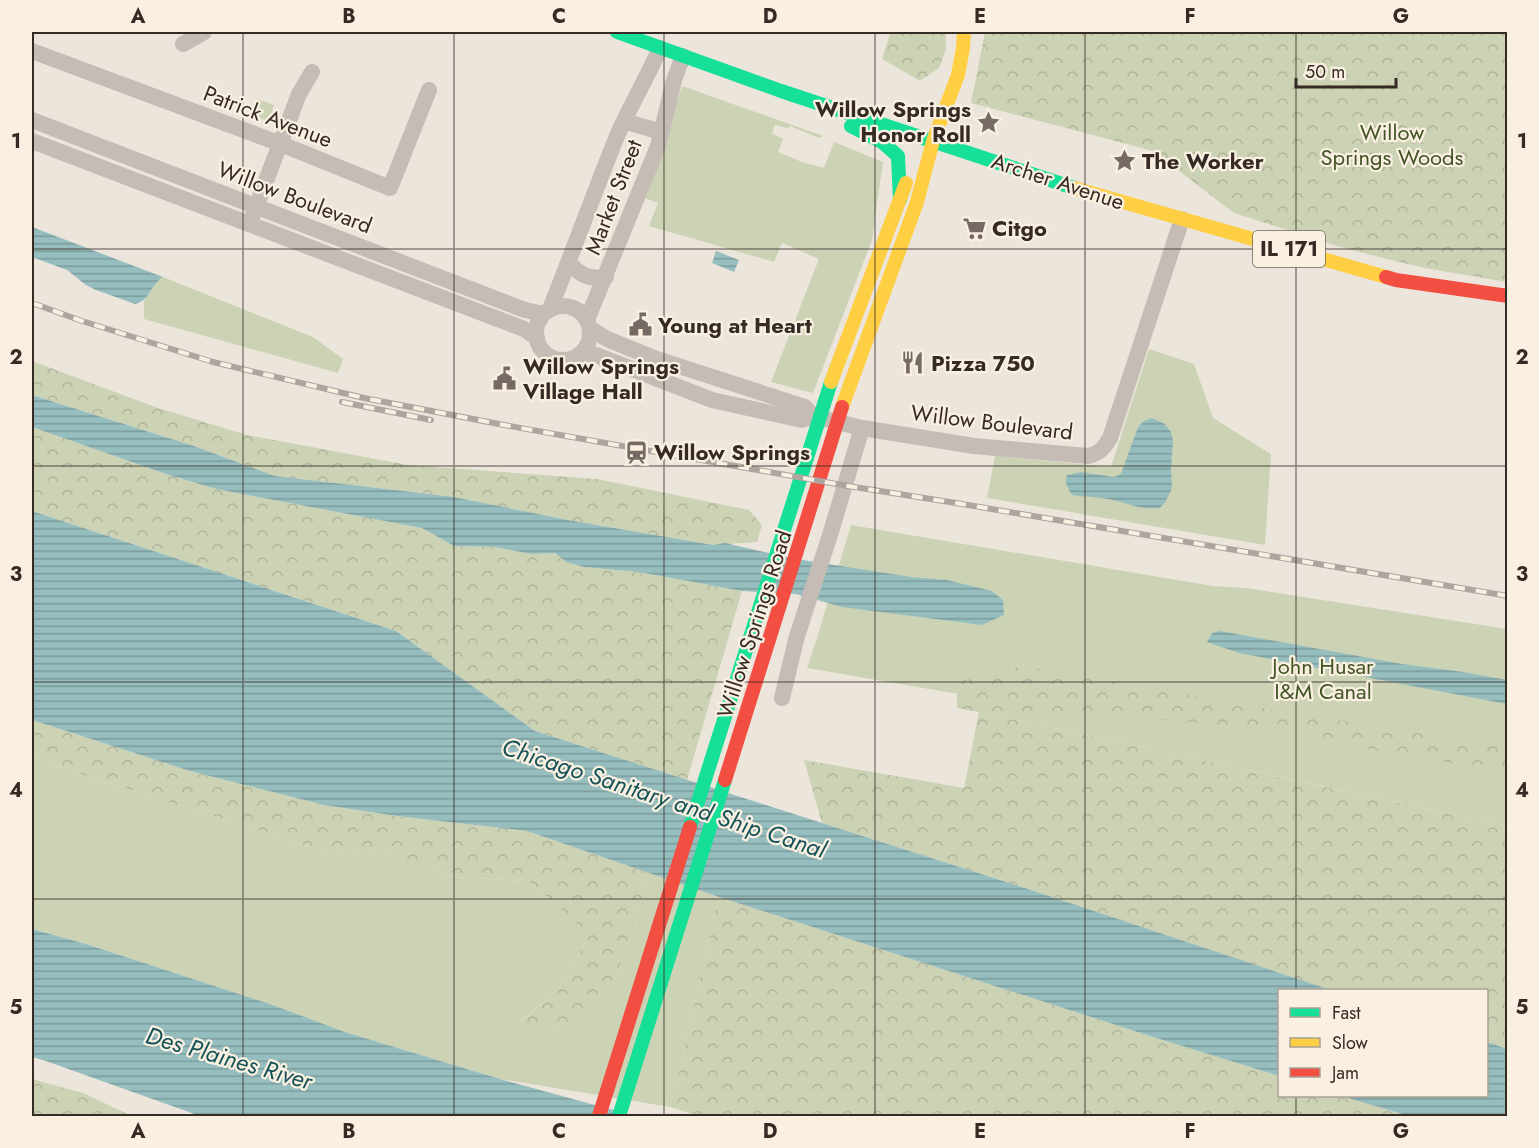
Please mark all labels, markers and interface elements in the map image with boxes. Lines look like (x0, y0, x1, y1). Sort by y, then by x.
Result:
text: A (130, 2, 146, 31)
text: B (342, 2, 356, 31)
text: C (552, 2, 566, 31)
text: D (763, 2, 777, 31)
text: E (974, 2, 986, 31)
text: F (1184, 2, 1196, 31)
text: G (1393, 2, 1409, 31)
scale bar (1296, 51, 1396, 89)
text: 50 m (1305, 59, 1345, 85)
street label: Patrick Avenue (199, 77, 337, 155)
place label: Willow Springs Honor Roll (815, 93, 971, 150)
place icon: Willow Springs Honor Roll (976, 109, 1002, 135)
park label: Willow Springs Woods (1321, 116, 1464, 173)
text: 1 (11, 127, 21, 156)
text: 1 (1517, 127, 1527, 156)
street label: Market Street (576, 134, 650, 259)
street label: Archer Avenue (988, 144, 1128, 218)
place label: The Worker (1142, 145, 1264, 177)
place icon: The Worker (1111, 148, 1137, 174)
street label: Willow Boulevard (213, 153, 377, 241)
place label: Citgo (992, 212, 1047, 244)
supermarket icon: Citgo (961, 215, 987, 241)
road number: IL 171 (1253, 231, 1325, 267)
place label: Young at Heart (657, 309, 812, 341)
public building icon: Young at Heart (627, 312, 653, 338)
text: 2 (9, 343, 23, 372)
text: 2 (1515, 343, 1529, 372)
place label: Pizza 750 (931, 347, 1035, 379)
place label: Willow Springs Village Hall (522, 350, 679, 407)
restaurant icon: Pizza 750 (900, 350, 926, 376)
public building icon: Willow Springs Village Hall (492, 366, 518, 392)
street label: Willow Boulevard (909, 396, 1075, 448)
place label: Willow Springs (654, 436, 810, 468)
station icon: Willow Springs (623, 439, 649, 465)
street label: Willow Springs Road (709, 526, 799, 722)
text: 3 (10, 560, 22, 589)
text: 3 (1516, 560, 1528, 589)
park label: John Husar I&M Canal (1269, 650, 1374, 707)
water label: Chicago Sanitary and Ship Canal (497, 729, 832, 867)
text: 4 (9, 776, 23, 805)
text: 4 (1515, 776, 1529, 805)
legend (1278, 989, 1488, 1097)
text: 5 (10, 993, 23, 1022)
text: 5 (1516, 993, 1529, 1022)
text: Fast (1332, 1000, 1361, 1026)
water label: Des Plaines River (142, 1018, 318, 1099)
text: Slow (1332, 1030, 1369, 1056)
text: Jam (1330, 1060, 1359, 1086)
text: A (130, 1117, 146, 1146)
text: B (342, 1117, 356, 1146)
text: C (552, 1117, 566, 1146)
text: D (763, 1117, 777, 1146)
text: E (974, 1117, 986, 1146)
text: F (1184, 1117, 1196, 1146)
text: G (1393, 1117, 1409, 1146)

